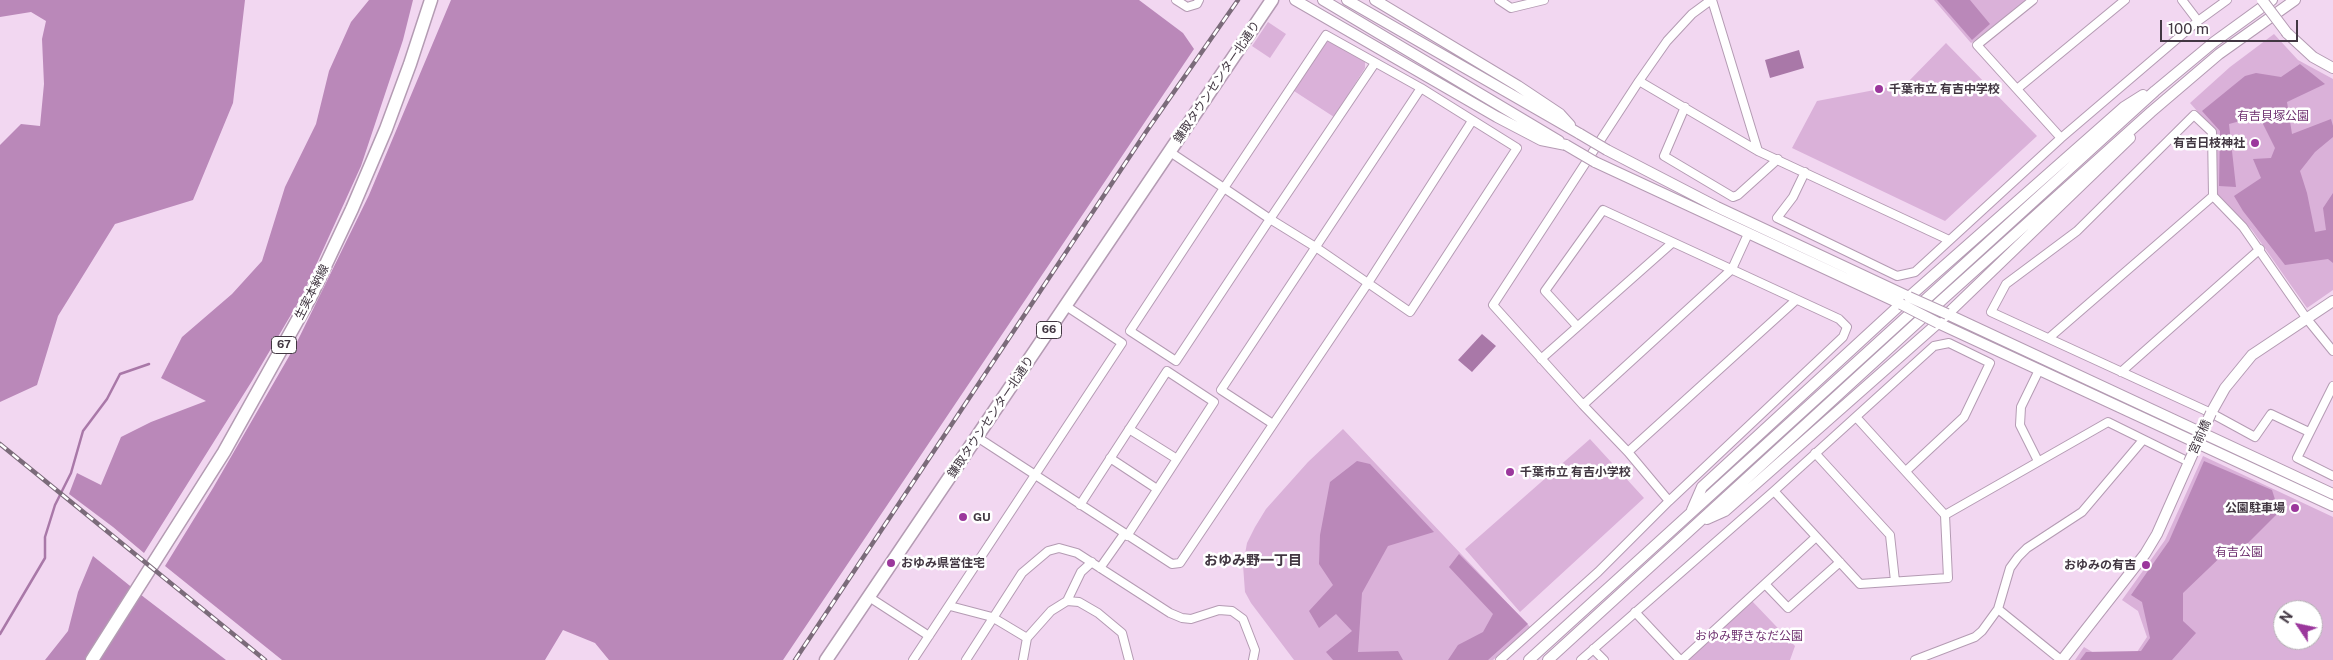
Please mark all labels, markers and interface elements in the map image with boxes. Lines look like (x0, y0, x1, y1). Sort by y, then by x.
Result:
scale bar (2163, 10, 2300, 42)
street label: 鎌取タウンセンター北通り (1171, 18, 1263, 146)
text: 100 m (2168, 20, 2209, 37)
place label: 千葉市立 有吉中学校 (1889, 82, 2000, 96)
marker: 千葉市立 有吉中学校 (1873, 83, 1885, 95)
park label: 有吉貝塚公園 (2237, 109, 2309, 123)
place label: 有吉日枝神社 (2173, 136, 2245, 150)
marker: 有吉日枝神社 (2249, 137, 2261, 149)
street label: 生実本納線 (292, 262, 332, 322)
road number: 66 (1036, 322, 1062, 338)
road number: 67 (272, 336, 296, 354)
street label: 鎌取タウンセンター北通り (945, 353, 1037, 481)
street label: 宮前橋 (2186, 418, 2214, 456)
place label: 千葉市立 有吉小学校 (1520, 465, 1631, 479)
marker: 千葉市立 有吉小学校 (1504, 466, 1516, 478)
place label: 公園駐車場 (2225, 501, 2285, 515)
marker: 公園駐車場 (2289, 502, 2301, 514)
place label: GU (973, 510, 991, 524)
marker: GU (957, 511, 969, 523)
park label: 有吉公園 (2215, 545, 2263, 559)
district label: おゆみ野一丁目 (1204, 553, 1302, 569)
place label: おゆみ県営住宅 (901, 556, 985, 570)
marker: おゆみ県営住宅 (885, 557, 897, 569)
place label: おゆみの有吉 (2064, 558, 2136, 572)
marker: おゆみの有吉 (2140, 559, 2152, 571)
north arrow (2273, 600, 2323, 650)
text: N (2277, 608, 2296, 626)
park label: おゆみ野きなだ公園 (1695, 629, 1803, 643)

